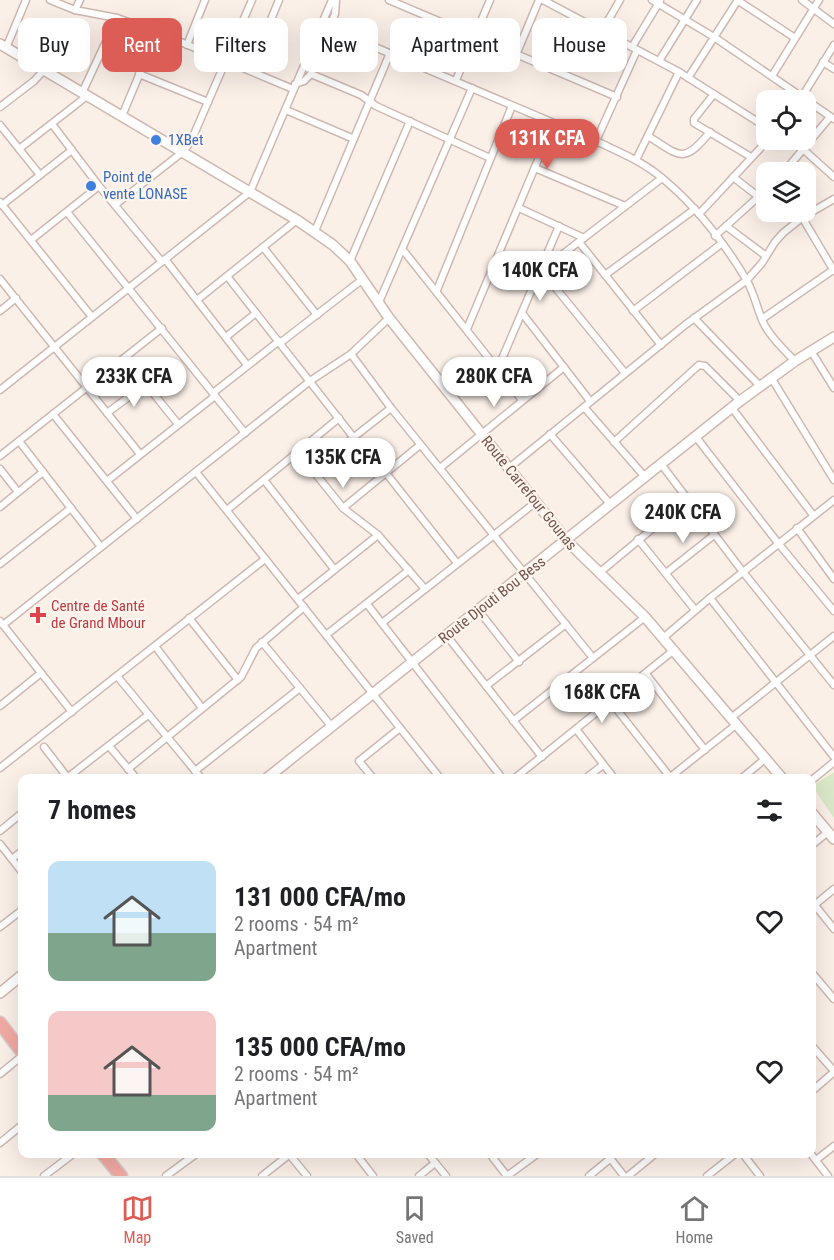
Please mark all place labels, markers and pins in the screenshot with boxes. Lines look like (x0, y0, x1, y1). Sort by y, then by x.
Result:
pin: 131K CFA (485, 119, 609, 170)
place label: 1XBet (168, 131, 203, 149)
marker: 1XBet (149, 133, 163, 147)
place label: Point de vente LONASE (103, 168, 188, 203)
marker: Point de vente LONASE (84, 179, 98, 193)
pin: 140K CFA (478, 251, 602, 302)
pin: 233K CFA (72, 357, 196, 408)
pin: 280K CFA (432, 357, 556, 408)
pin: 135K CFA (281, 438, 405, 489)
pin: 240K CFA (621, 493, 745, 544)
place label: Centre de Santé de Grand Mbour (51, 597, 146, 632)
marker: Centre de Santé de Grand Mbour (29, 606, 47, 624)
pin: 168K CFA (540, 673, 664, 724)

